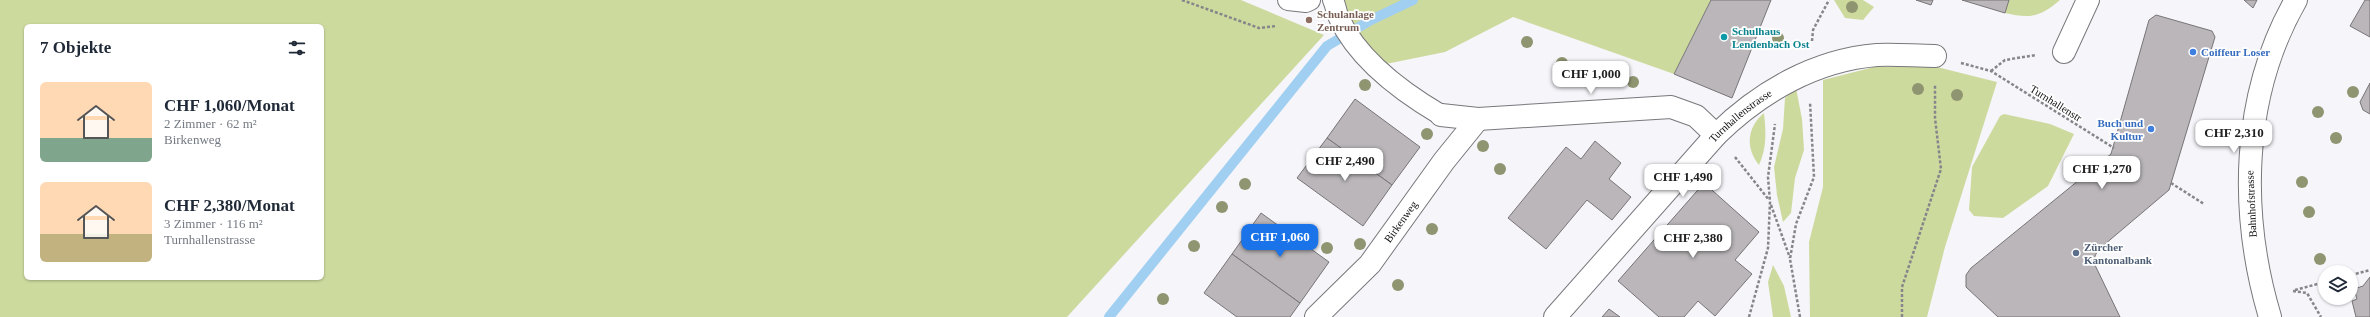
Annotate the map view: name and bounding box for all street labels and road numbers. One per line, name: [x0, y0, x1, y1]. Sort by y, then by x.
street label: Turnhallenstr: [2028, 82, 2084, 124]
street label: Turnhallenstrasse: [1706, 87, 1774, 145]
street label: Bahnhofstrasse: [2243, 170, 2259, 238]
street label: Birkenweg: [1382, 198, 1420, 245]

